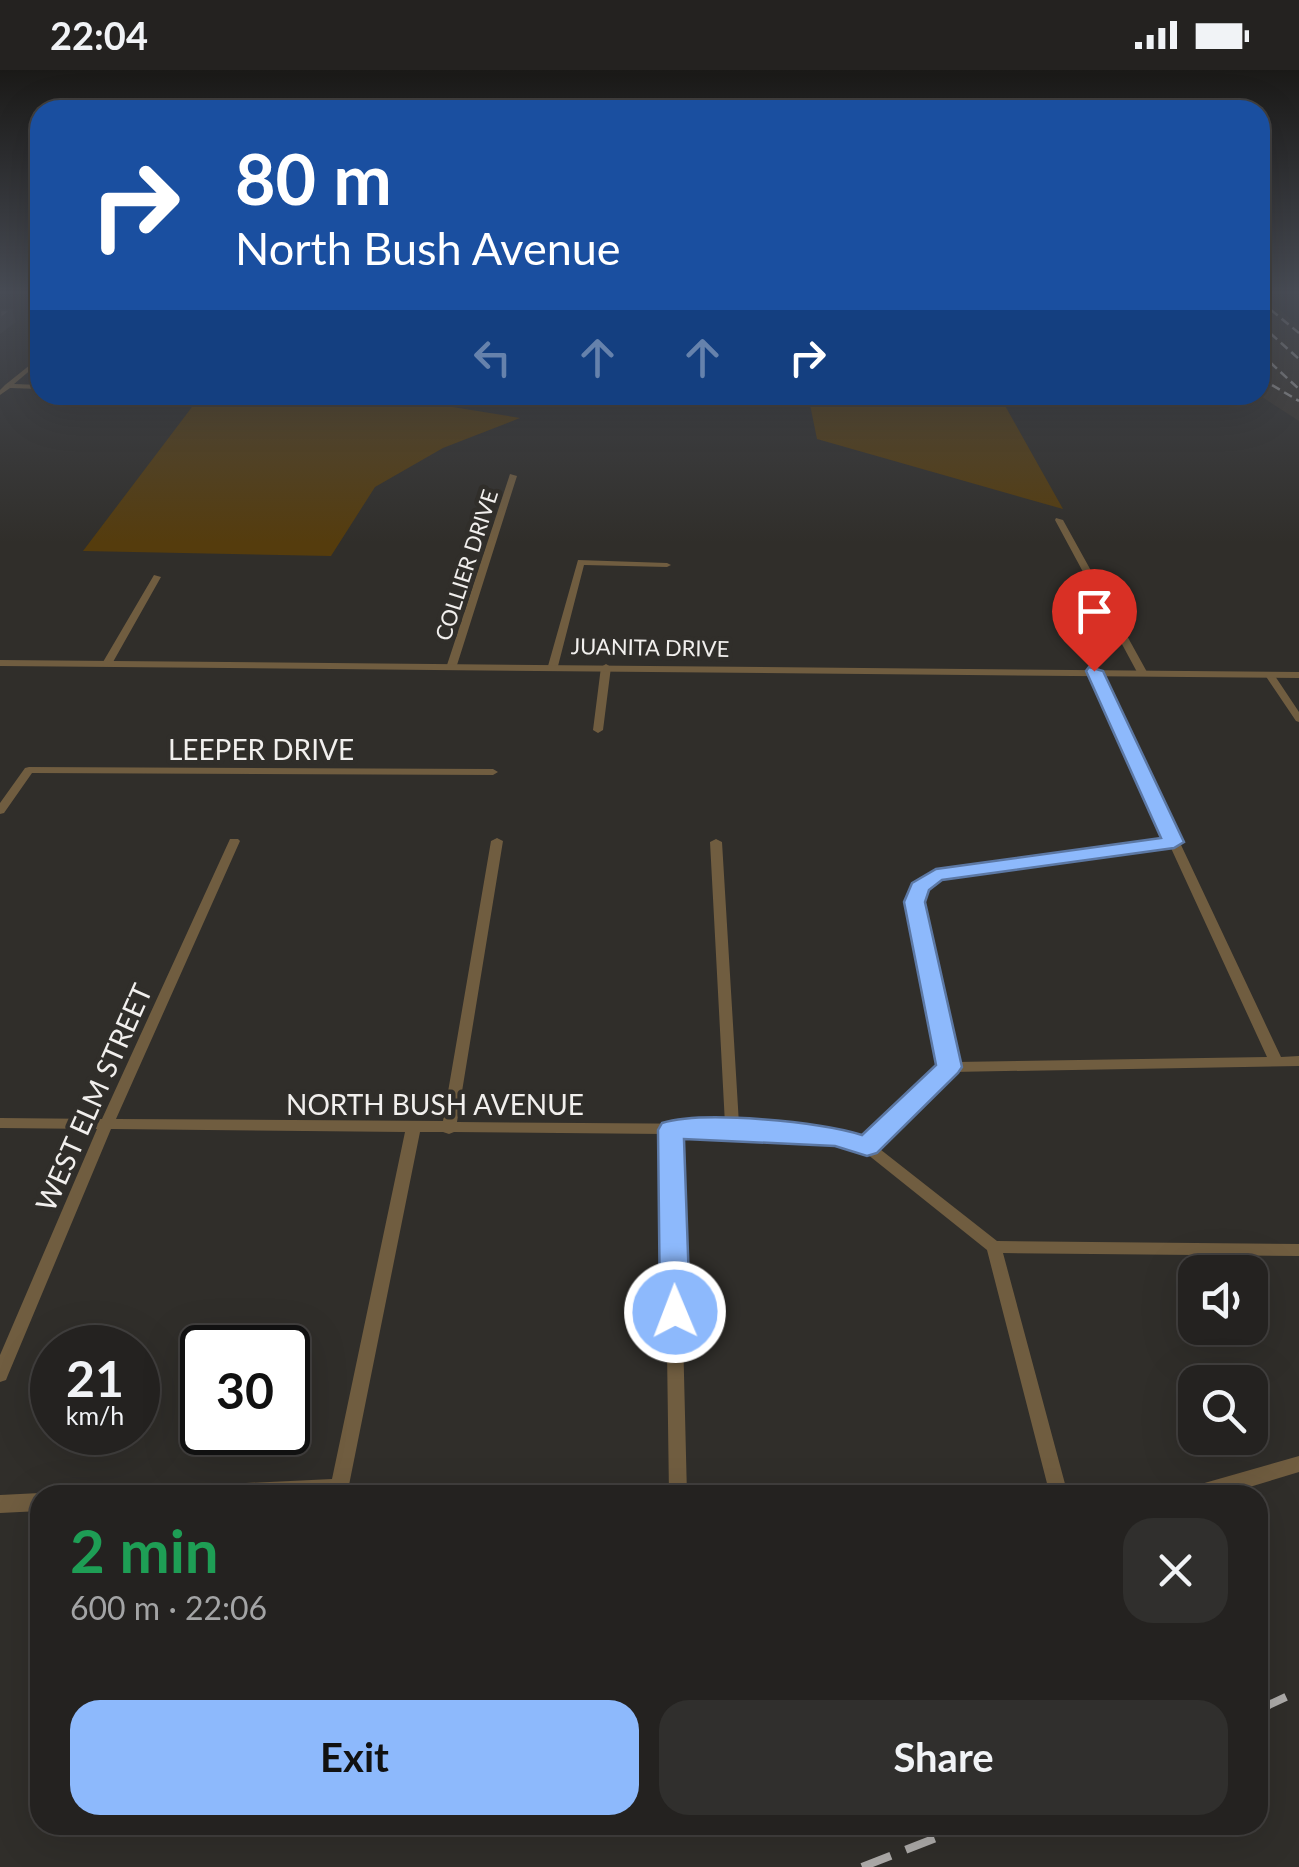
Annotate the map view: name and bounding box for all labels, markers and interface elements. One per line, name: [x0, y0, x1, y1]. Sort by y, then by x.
text: 22:04: [50, 12, 148, 58]
text: 80 m: [235, 136, 392, 220]
icon: right: [70, 140, 200, 270]
text: North Bush Avenue: [235, 221, 621, 275]
icon: left: [465, 330, 520, 385]
icon: ahead: [570, 330, 625, 385]
icon: ahead: [675, 330, 730, 385]
icon: right: [780, 330, 835, 385]
street label: COLLIER DRIVE: [429, 486, 503, 644]
pin: [1052, 569, 1137, 672]
icon: arrive: [1067, 584, 1122, 639]
street label: JUANITA DRIVE: [571, 632, 729, 662]
street label: LEEPER DRIVE: [168, 732, 354, 766]
street label: WEST ELM STREET: [28, 978, 159, 1216]
street label: NORTH BUSH AVENUE: [286, 1087, 584, 1121]
map controls: [1178, 1255, 1268, 1455]
button: sound: [1178, 1255, 1268, 1345]
position arrow: [623, 1260, 727, 1364]
speed limit sign: 30: [180, 1325, 310, 1455]
text: 21: [66, 1348, 124, 1408]
button: search: [1178, 1365, 1268, 1455]
text: km/h: [66, 1400, 124, 1430]
text: 2 min: [70, 1514, 219, 1586]
button: close: [1123, 1518, 1228, 1623]
text: 600 m · 22:06: [70, 1588, 267, 1627]
button: Exit: [70, 1700, 639, 1815]
button: Share: [659, 1700, 1228, 1815]

